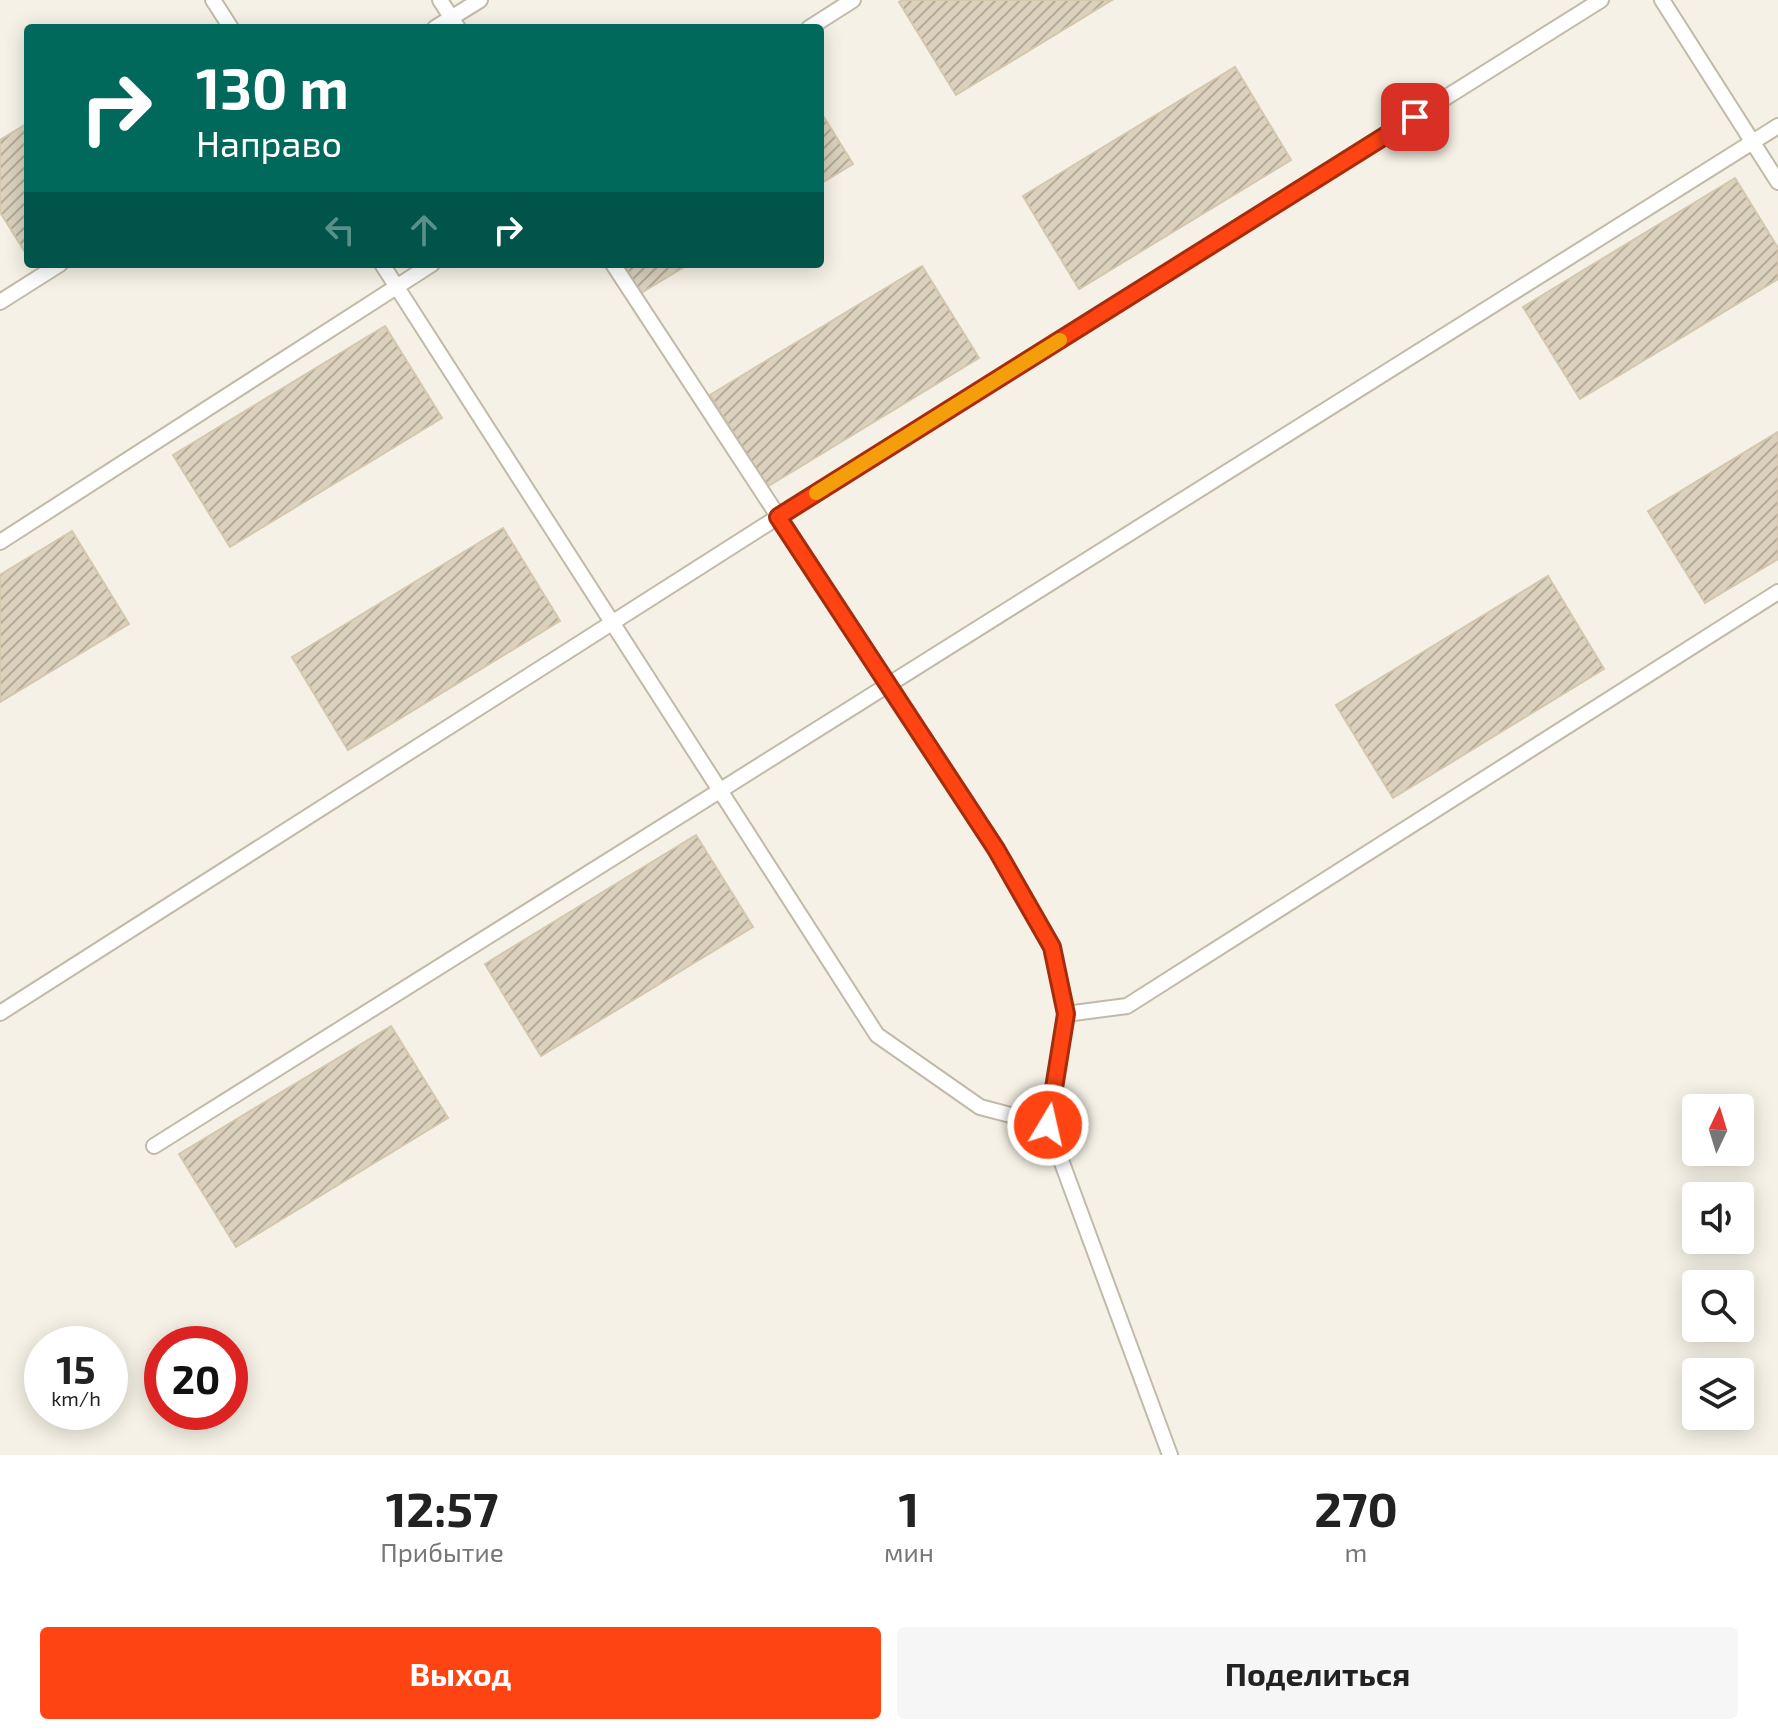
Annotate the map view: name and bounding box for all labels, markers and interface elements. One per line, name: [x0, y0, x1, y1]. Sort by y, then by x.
text: 130 m: [196, 53, 349, 120]
icon: right: [64, 56, 168, 160]
pin: [1381, 83, 1449, 151]
icon: arrive: [1393, 95, 1437, 139]
text: Направо: [196, 121, 342, 164]
icon: left: [318, 208, 362, 252]
icon: ahead: [402, 208, 446, 252]
icon: right: [486, 208, 530, 252]
position arrow: [1006, 1083, 1090, 1167]
north arrow: [1682, 1094, 1754, 1166]
map controls: [1682, 1094, 1754, 1430]
button: sound: [1682, 1182, 1754, 1254]
button: search: [1682, 1270, 1754, 1342]
speed limit sign: 20: [144, 1326, 248, 1430]
text: 15: [56, 1344, 96, 1392]
button: layers: [1682, 1358, 1754, 1430]
text: km/h: [51, 1386, 101, 1410]
text: 12:57: [386, 1479, 498, 1537]
text: 1: [899, 1479, 919, 1537]
text: 270: [1314, 1479, 1398, 1537]
text: Прибытие: [380, 1536, 504, 1567]
text: мин: [884, 1536, 934, 1567]
text: m: [1345, 1536, 1367, 1567]
button: Выход: [40, 1627, 881, 1719]
button: Поделиться: [897, 1627, 1738, 1719]

